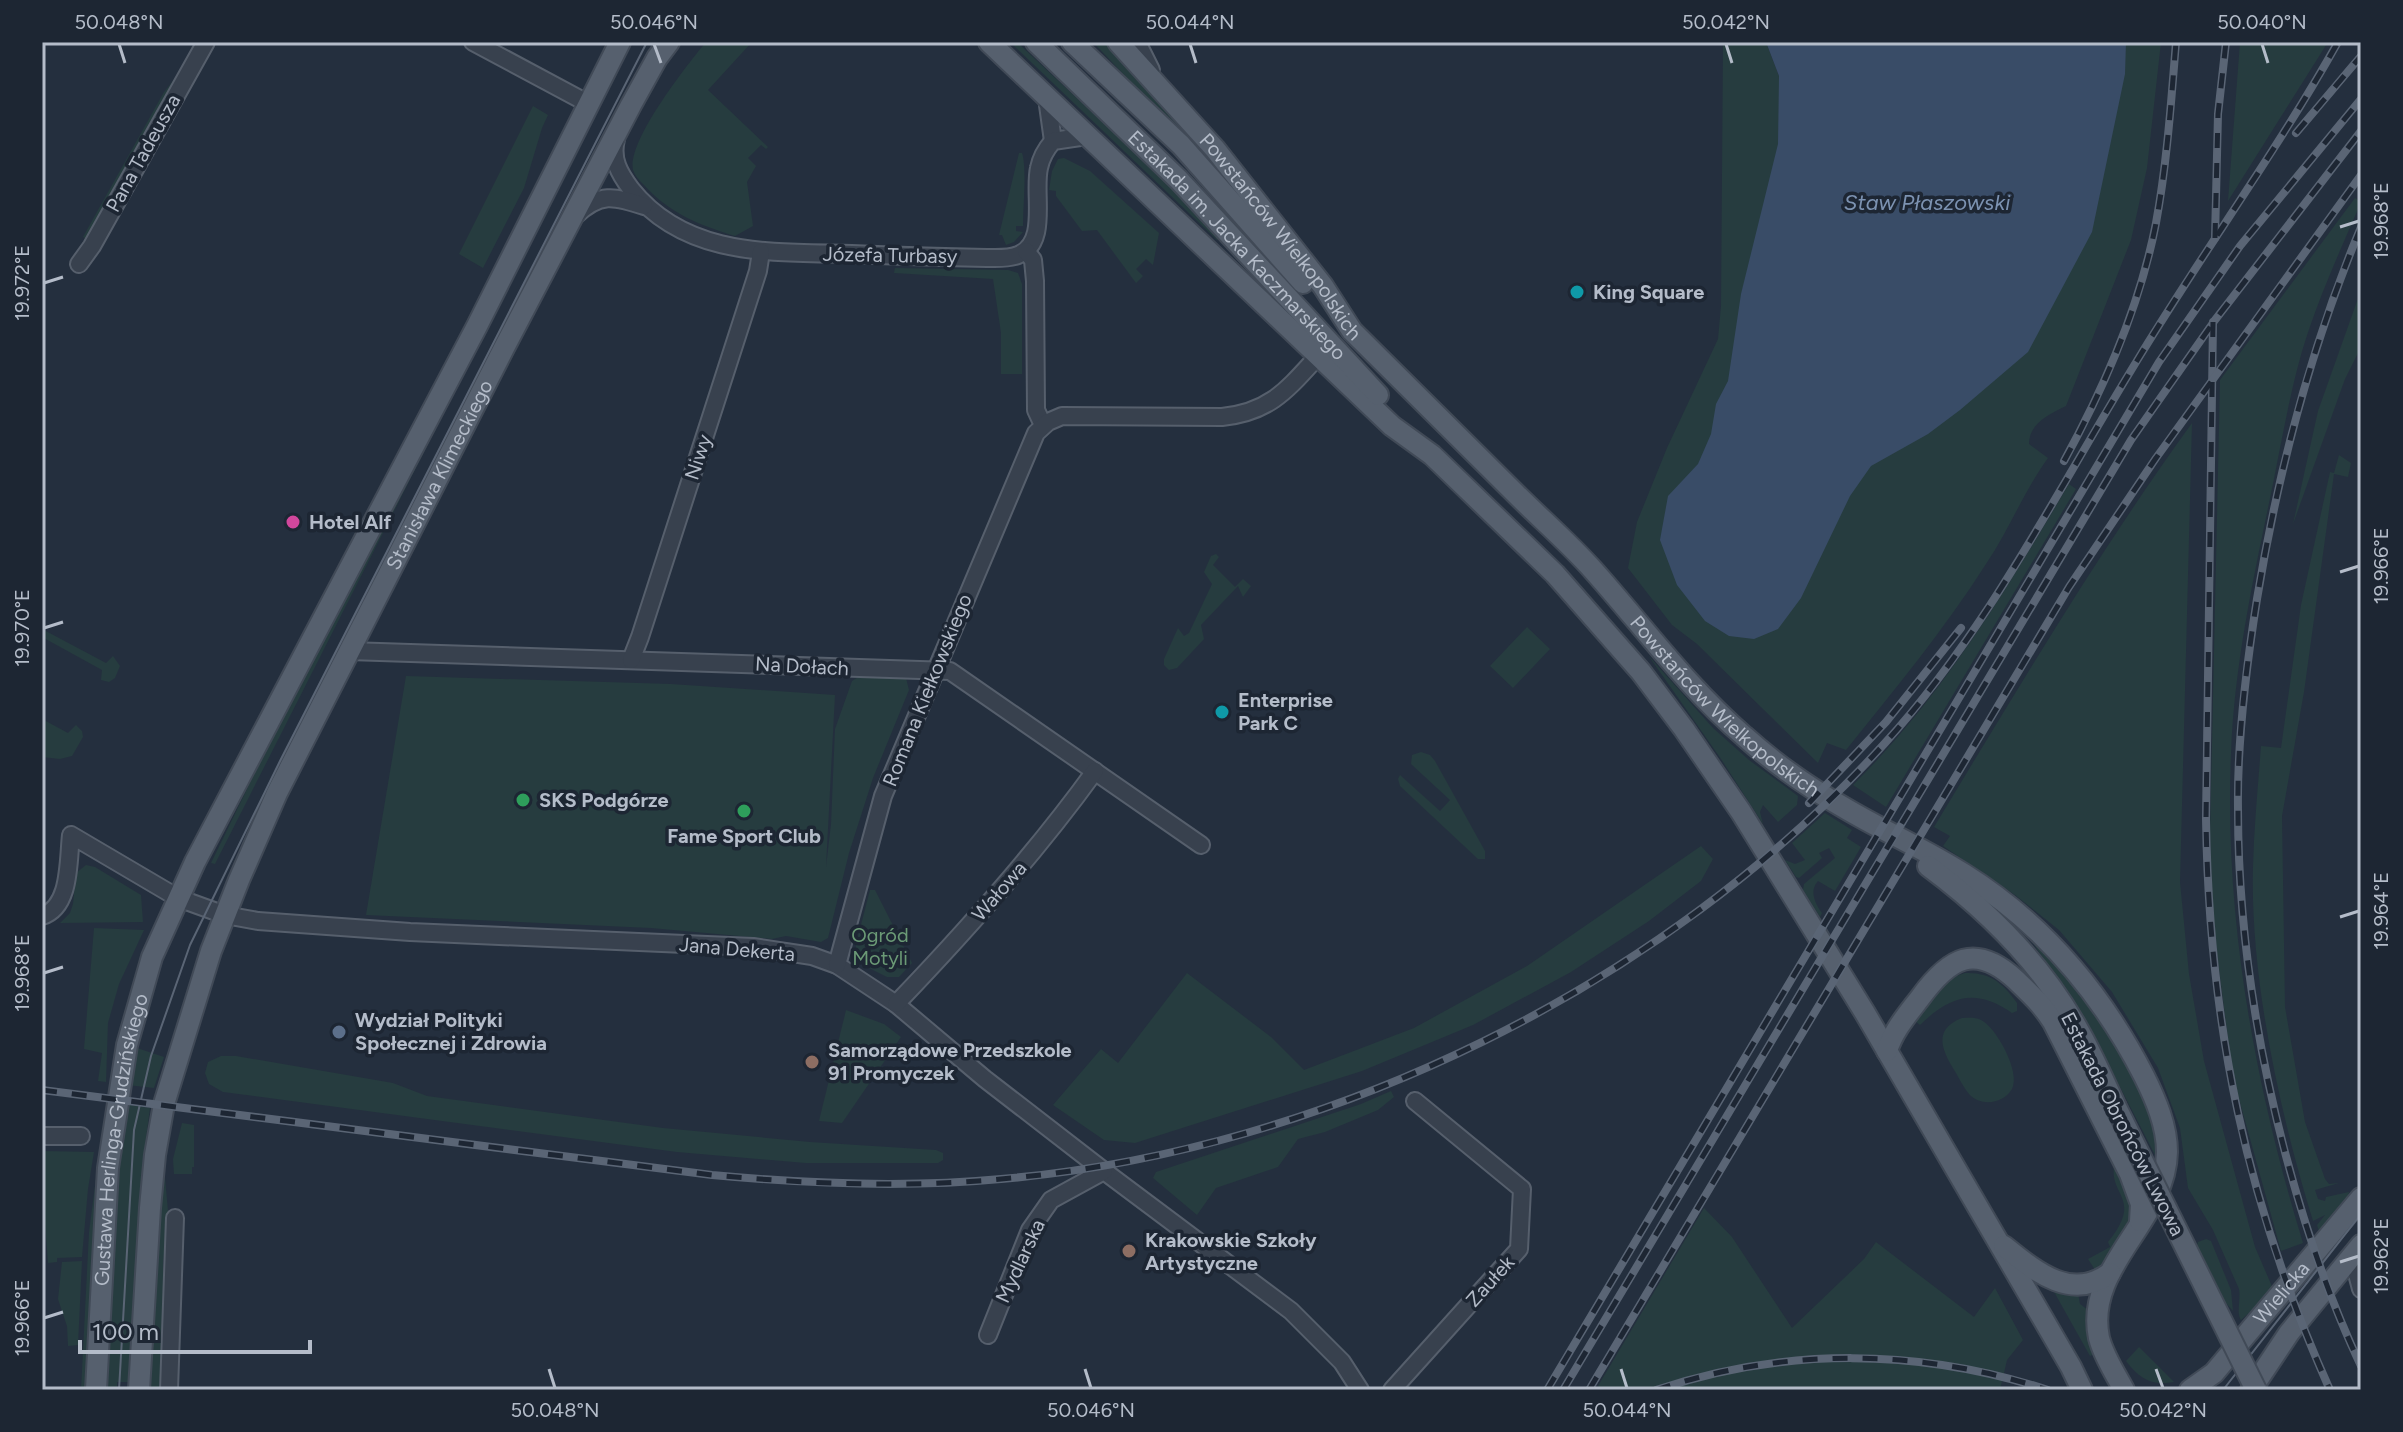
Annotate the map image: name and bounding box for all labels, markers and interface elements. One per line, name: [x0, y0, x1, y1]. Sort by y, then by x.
text: 50.048°N: [75, 10, 163, 34]
text: 50.046°N: [610, 10, 698, 34]
text: 50.044°N: [1146, 10, 1235, 34]
text: 50.042°N: [1682, 10, 1770, 34]
text: 50.040°N: [2217, 10, 2307, 34]
street label: Pana Tadeusza: [101, 90, 185, 216]
street label: Estakada im. Jacka Kaczmarskiego: [1123, 125, 1351, 365]
street label: Powstańców Wielkopolskich: [1195, 128, 1366, 345]
text: 19.968°E: [2369, 182, 2393, 260]
water label: Staw Płaszowski: [1844, 189, 2011, 216]
street label: Józefa Turbasy: [822, 242, 958, 268]
text: 19.972°E: [10, 245, 34, 321]
place label: King Square: [1593, 280, 1704, 304]
marker: King Square: [1568, 283, 1586, 301]
street label: Stanisława Klimeckiego: [381, 376, 498, 574]
street label: Niwy: [679, 431, 717, 483]
place label: Hotel Alf: [309, 510, 391, 534]
marker: Hotel Alf: [284, 513, 302, 531]
text: 19.966°E: [2369, 528, 2393, 604]
text: 19.970°E: [10, 589, 34, 667]
street label: Romana Kiełkowskiego: [877, 590, 977, 790]
street label: Powstańców Wielkopolskich: [1625, 611, 1824, 802]
street label: Na Dołach: [755, 652, 849, 680]
place label: Enterprise Park C: [1238, 688, 1333, 735]
marker: Enterprise Park C: [1213, 703, 1231, 721]
place label: SKS Podgórze: [539, 788, 669, 812]
marker: SKS Podgórze: [514, 791, 532, 809]
marker: Fame Sport Club: [735, 802, 753, 820]
place label: Fame Sport Club: [667, 824, 821, 848]
street label: Wałowa: [967, 856, 1031, 926]
text: 19.964°E: [2369, 872, 2393, 950]
park label: Ogród Motyli: [851, 923, 909, 970]
street label: Jana Dekerta: [678, 932, 796, 966]
text: 19.968°E: [10, 934, 34, 1012]
street label: Gustawa Herlinga-Grudzińskiego: [90, 991, 153, 1287]
place label: Wydział Polityki Społecznej i Zdrowia: [355, 1008, 547, 1055]
street label: Estakada Obrońców Lwowa: [2056, 1008, 2190, 1240]
marker: Wydział Polityki Społecznej i Zdrowia: [330, 1023, 348, 1041]
place label: Samorządowe Przedszkole 91 Promyczek: [828, 1038, 1072, 1085]
marker: Samorządowe Przedszkole 91 Promyczek: [803, 1053, 821, 1071]
street label: Mydlarska: [990, 1215, 1050, 1307]
text: 19.962°E: [2369, 1218, 2393, 1294]
place label: Krakowskie Szkoły Artystyczne: [1145, 1228, 1317, 1275]
marker: Krakowskie Szkoły Artystyczne: [1120, 1242, 1138, 1260]
street label: Zaułek: [1461, 1250, 1519, 1311]
street label: Wielicka: [2248, 1257, 2314, 1329]
text: 19.966°E: [10, 1280, 34, 1356]
scale bar: [80, 1304, 310, 1354]
text: 100 m: [92, 1317, 159, 1346]
text: 50.048°N: [511, 1398, 599, 1422]
text: 50.046°N: [1047, 1398, 1135, 1422]
text: 50.044°N: [1583, 1398, 1672, 1422]
text: 50.042°N: [2119, 1398, 2207, 1422]

